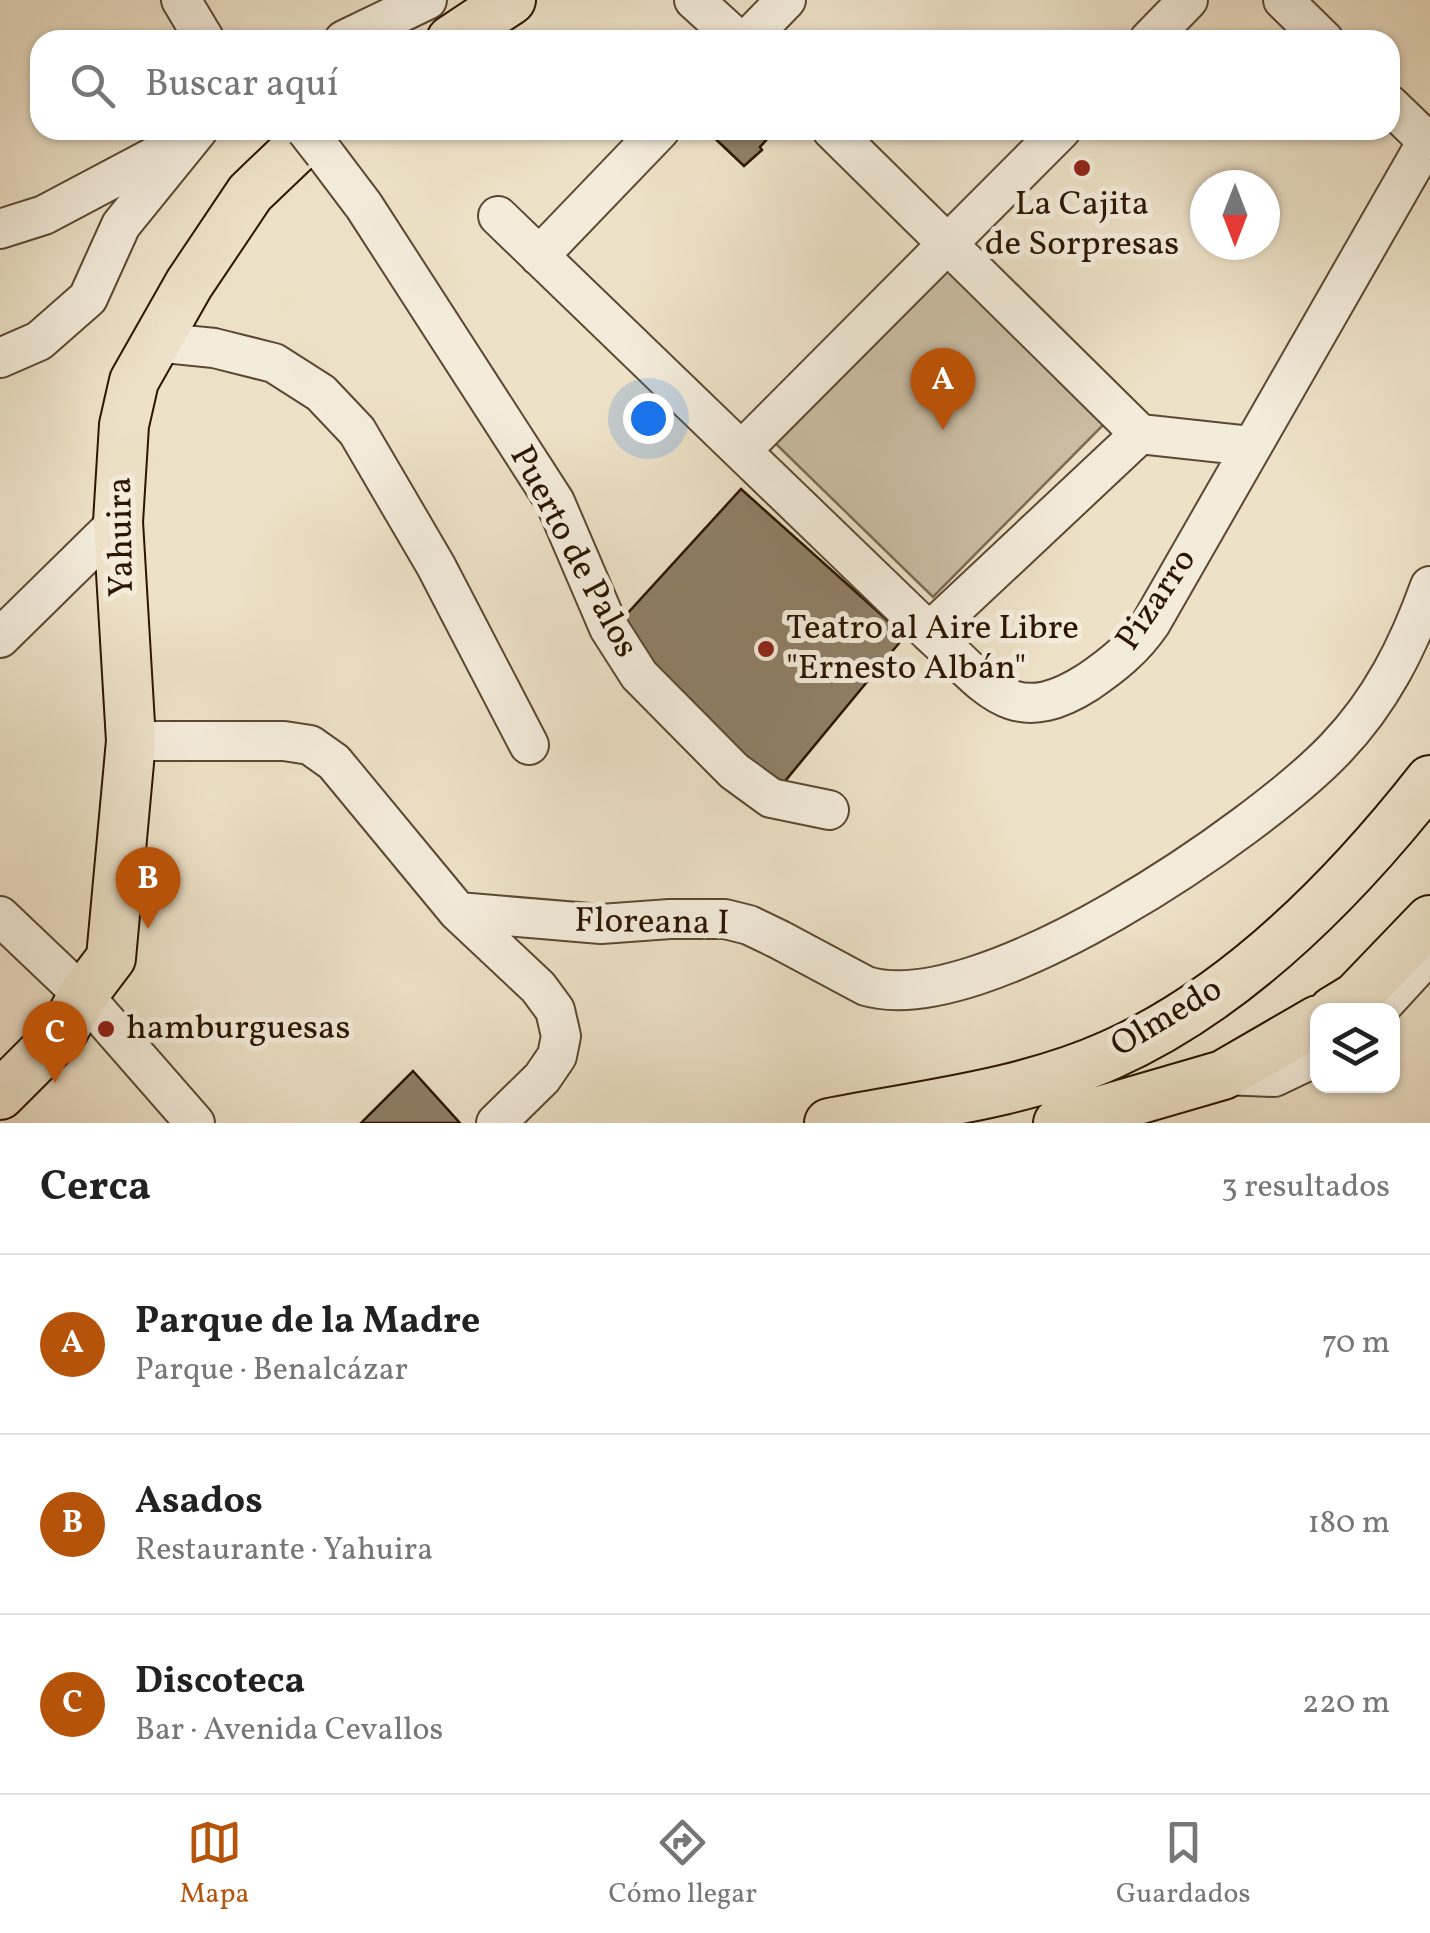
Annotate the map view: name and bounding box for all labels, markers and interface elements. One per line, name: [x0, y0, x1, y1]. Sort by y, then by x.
search box: [30, 30, 1400, 140]
icon: search: [65, 58, 120, 113]
text: Buscar aquí: [145, 59, 338, 112]
marker: La Cajita de Sorpresas: [1071, 157, 1093, 179]
north arrow: [1190, 170, 1280, 260]
place label: La Cajita de Sorpresas: [985, 181, 1179, 269]
pin: A: [910, 348, 976, 430]
your location: [623, 393, 674, 444]
street label: Puerto de Palos: [497, 437, 649, 667]
street label: Yahuira: [97, 476, 147, 598]
street label: Pizarro: [1105, 539, 1209, 661]
place label: Teatro al Aire Libre "Ernesto Albán": [786, 605, 1079, 693]
marker: Teatro al Aire Libre "Ernesto Albán": [755, 638, 777, 660]
pin: B: [116, 846, 180, 929]
street label: Floreana I: [574, 898, 730, 948]
street label: Olmedo: [1102, 966, 1232, 1070]
pin: C: [22, 1000, 88, 1083]
map controls: [1310, 1003, 1400, 1093]
button: layers: [1310, 1003, 1400, 1093]
place label: hamburguesas: [126, 1005, 350, 1053]
marker: hamburguesas: [95, 1018, 117, 1040]
text: Cerca: [40, 1159, 151, 1218]
text: 3 resultados: [1221, 1166, 1390, 1210]
text: Parque de la Madre: [135, 1296, 481, 1349]
text: A: [61, 1322, 84, 1366]
text: 70 m: [1322, 1322, 1390, 1366]
text: Parque · Benalcázar: [135, 1349, 408, 1393]
text: Asados: [135, 1476, 263, 1529]
text: B: [62, 1502, 83, 1546]
text: 180 m: [1307, 1502, 1390, 1546]
text: Restaurante · Yahuira: [135, 1529, 433, 1573]
text: Discoteca: [135, 1656, 305, 1709]
text: C: [62, 1682, 83, 1726]
text: 220 m: [1302, 1682, 1390, 1726]
text: Bar · Avenida Cevallos: [135, 1709, 443, 1753]
tab: Mapa: [180, 1815, 250, 1914]
tab: Cómo llegar: [609, 1815, 757, 1914]
tab: Guardados: [1116, 1815, 1250, 1914]

